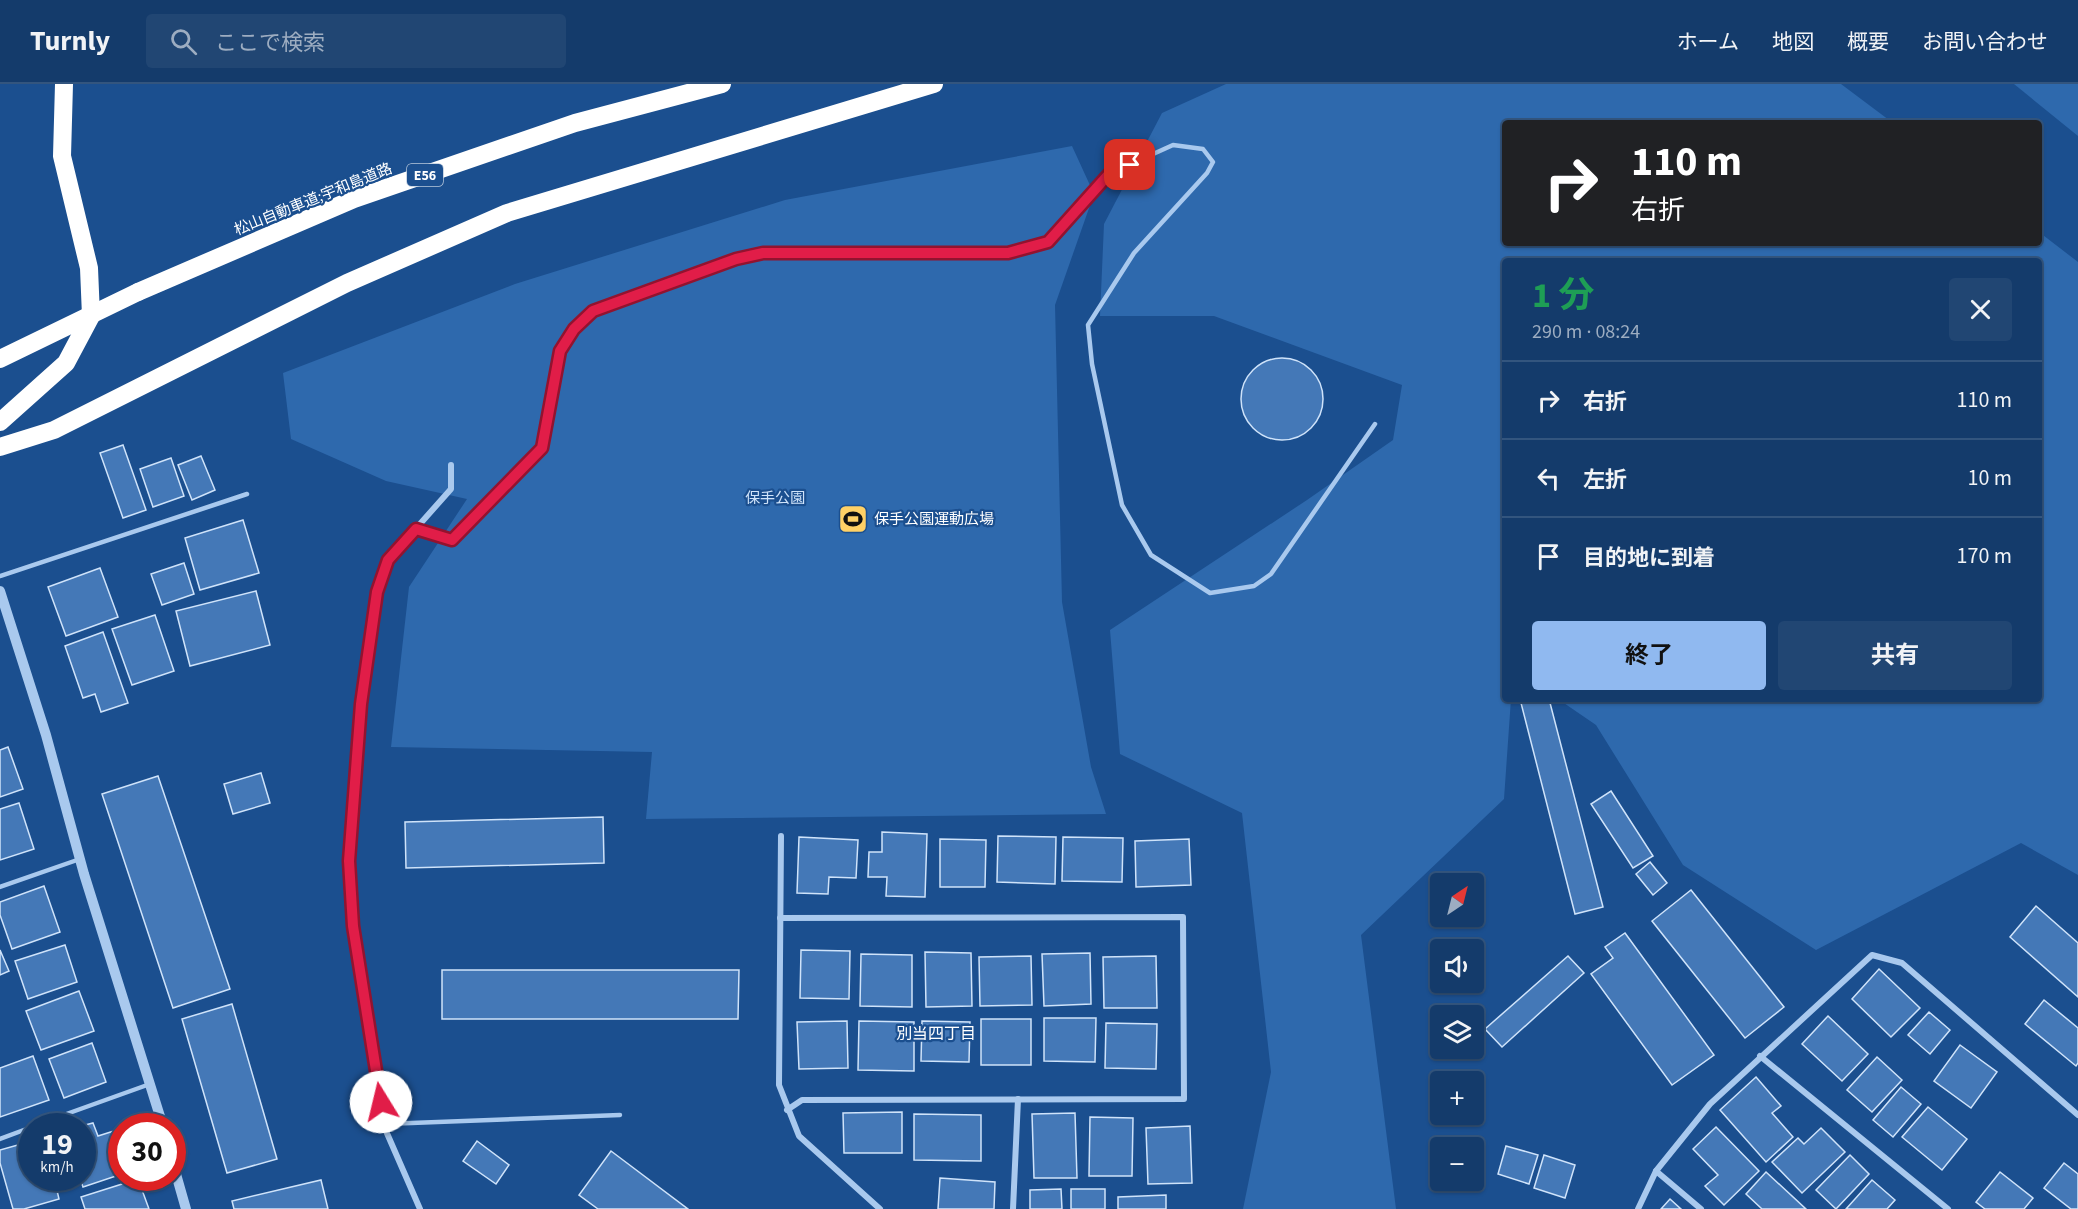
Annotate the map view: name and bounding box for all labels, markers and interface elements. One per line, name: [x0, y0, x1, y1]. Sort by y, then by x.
search box: [146, 14, 566, 68]
text: Turnly: [30, 21, 110, 61]
icon: search: [167, 25, 200, 58]
text: ここで検索: [215, 27, 325, 59]
text: ホーム: [1677, 27, 1739, 57]
text: 地図: [1772, 27, 1814, 57]
text: 概要: [1847, 27, 1889, 57]
text: お問い合わせ: [1922, 27, 2048, 57]
text: 110 m: [1631, 132, 1742, 192]
pin: [1104, 139, 1155, 190]
icon: right: [1532, 144, 1610, 222]
icon: arrive: [1113, 148, 1146, 181]
street label: 松山自動車道;宇和島道路: [231, 158, 395, 241]
road number: E56: [407, 164, 443, 186]
text: 右折: [1631, 191, 1685, 230]
text: 1 分: [1532, 270, 1594, 321]
button: close: [1949, 278, 2012, 341]
text: 290 m · 08:24: [1532, 318, 1640, 346]
icon: right: [1532, 384, 1565, 417]
text: 110 m: [1957, 384, 2012, 416]
text: 右折: [1583, 386, 1627, 418]
icon: left: [1532, 462, 1565, 495]
text: 10 m: [1967, 462, 2012, 494]
text: 左折: [1583, 464, 1627, 496]
park label: 保手公園: [745, 488, 805, 509]
sports icon: 保手公園運動広場: [837, 503, 869, 535]
place label: 保手公園運動広場: [874, 509, 994, 530]
icon: arrive: [1532, 540, 1565, 573]
text: 170 m: [1957, 540, 2012, 572]
text: 目的地に到着: [1583, 542, 1715, 574]
button: 終了: [1532, 621, 1766, 690]
button: 共有: [1778, 621, 2012, 690]
north arrow: [1430, 873, 1484, 927]
map controls: [1430, 873, 1484, 1191]
button: sound: [1430, 939, 1484, 993]
button: layers: [1430, 1005, 1484, 1059]
district label: 別当四丁目: [896, 1023, 976, 1045]
position arrow: [349, 1070, 413, 1134]
button: +: [1430, 1071, 1484, 1125]
speed limit sign: 30: [108, 1113, 186, 1191]
text: 19: [41, 1123, 73, 1166]
button: −: [1430, 1137, 1484, 1191]
text: km/h: [40, 1157, 74, 1178]

